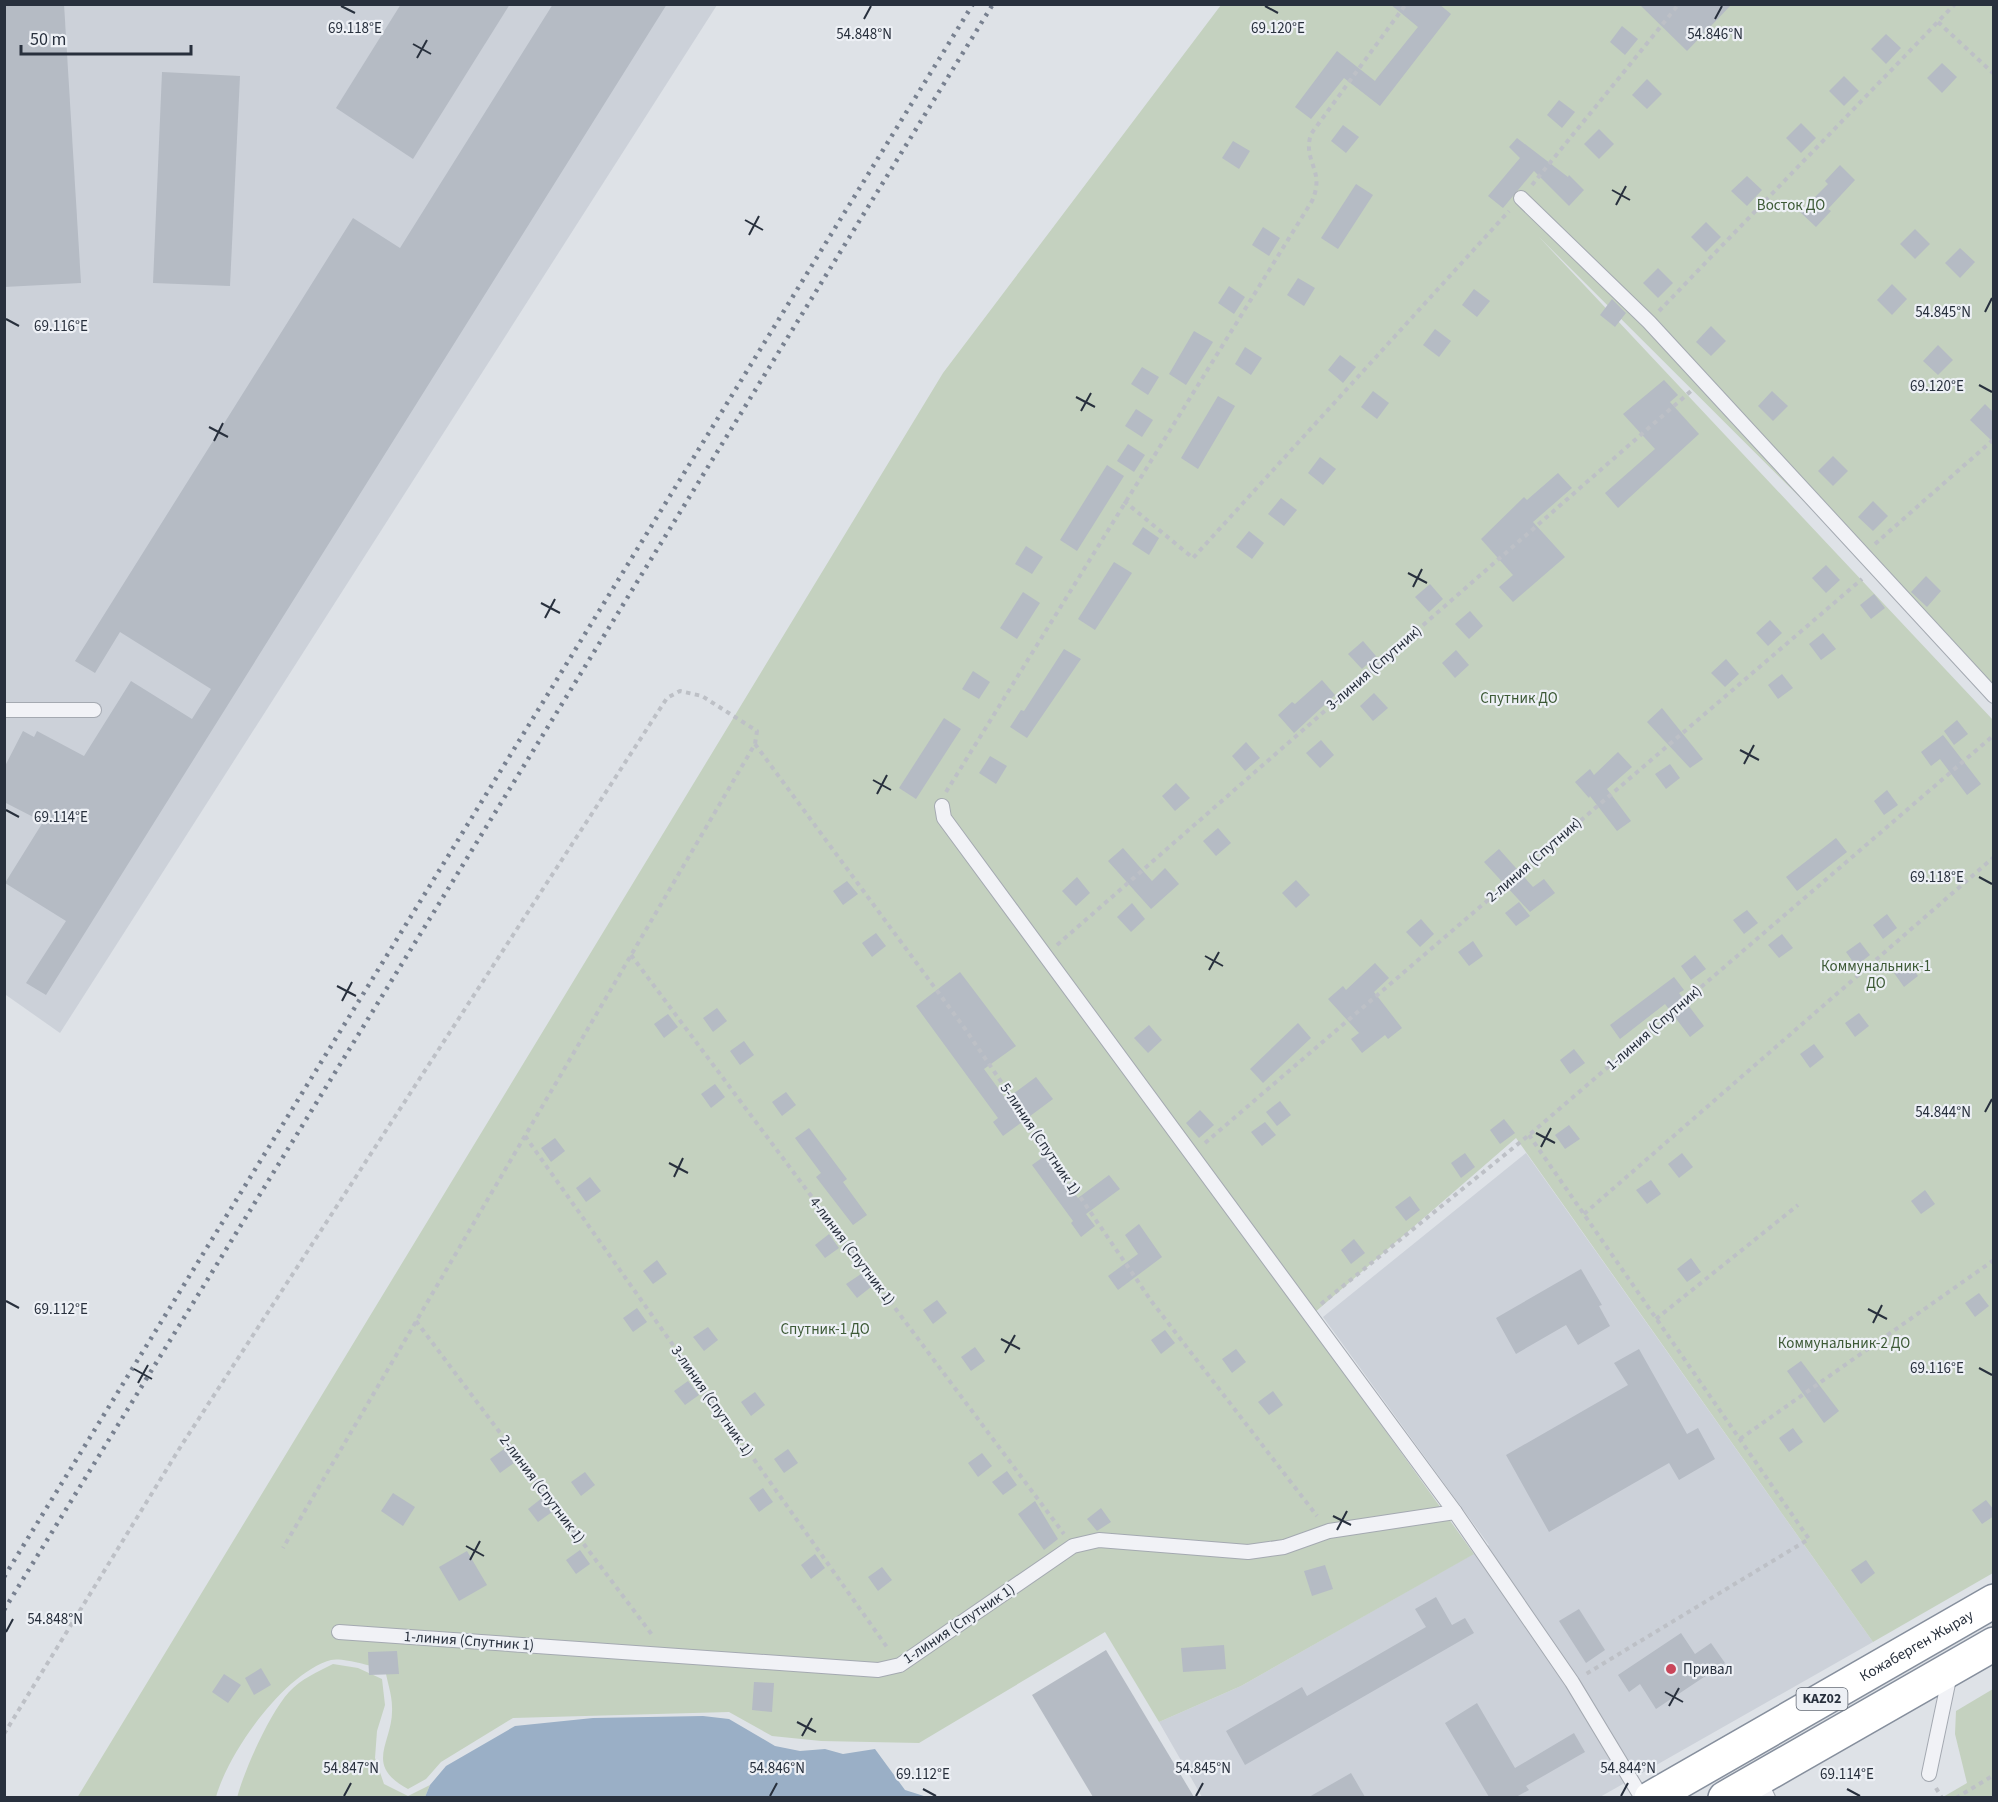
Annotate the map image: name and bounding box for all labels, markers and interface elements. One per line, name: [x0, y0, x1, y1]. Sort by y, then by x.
scale bar: [21, 18, 190, 56]
text: 69.118°E: [328, 18, 382, 39]
text: 69.120°E: [1251, 18, 1305, 39]
text: 54.848°N: [836, 24, 892, 45]
text: 54.846°N: [1687, 24, 1743, 45]
text: 50 m: [30, 27, 66, 52]
park label: Восток ДО: [1757, 195, 1825, 216]
text: 54.845°N: [1915, 302, 1971, 323]
text: 69.116°E: [34, 316, 88, 337]
text: 69.120°E: [1910, 376, 1964, 397]
street label: 3-линия (Спутник): [1322, 621, 1426, 715]
park label: Спутник ДО: [1480, 688, 1558, 709]
text: 69.114°E: [34, 807, 88, 828]
street label: 2-линия (Спутник): [1482, 813, 1586, 907]
text: 69.118°E: [1910, 867, 1964, 888]
park label: Коммунальник-1 ДО: [1821, 956, 1931, 994]
street label: 1-линия (Спутник): [1602, 981, 1706, 1075]
street label: 5-линия (Спутник 1): [995, 1079, 1085, 1199]
text: 54.844°N: [1915, 1102, 1971, 1123]
street label: 4-линия (Спутник 1): [804, 1192, 900, 1310]
text: 69.112°E: [34, 1299, 88, 1320]
park label: Спутник-1 ДО: [780, 1319, 870, 1340]
park label: Коммунальник-2 ДО: [1778, 1333, 1910, 1354]
street label: 3-линия (Спутник 1): [666, 1341, 758, 1461]
text: 69.116°E: [1910, 1358, 1964, 1379]
street label: 2-линия (Спутник 1): [494, 1430, 590, 1548]
street label: 1-линия (Спутник 1): [899, 1579, 1019, 1669]
street label: Кожаберген Жырау: [1856, 1605, 1977, 1687]
text: 54.848°N: [27, 1609, 83, 1630]
street label: 1-линия (Спутник 1): [403, 1626, 535, 1656]
place label: Привал: [1683, 1659, 1733, 1680]
marker: Привал: [1664, 1662, 1678, 1676]
road number: KAZ02: [1796, 1688, 1848, 1710]
text: 54.847°N: [323, 1758, 379, 1779]
text: 54.846°N: [749, 1758, 805, 1779]
text: 54.845°N: [1175, 1758, 1231, 1779]
text: 54.844°N: [1600, 1758, 1656, 1779]
text: 69.112°E: [896, 1764, 950, 1785]
text: 69.114°E: [1820, 1764, 1874, 1785]

